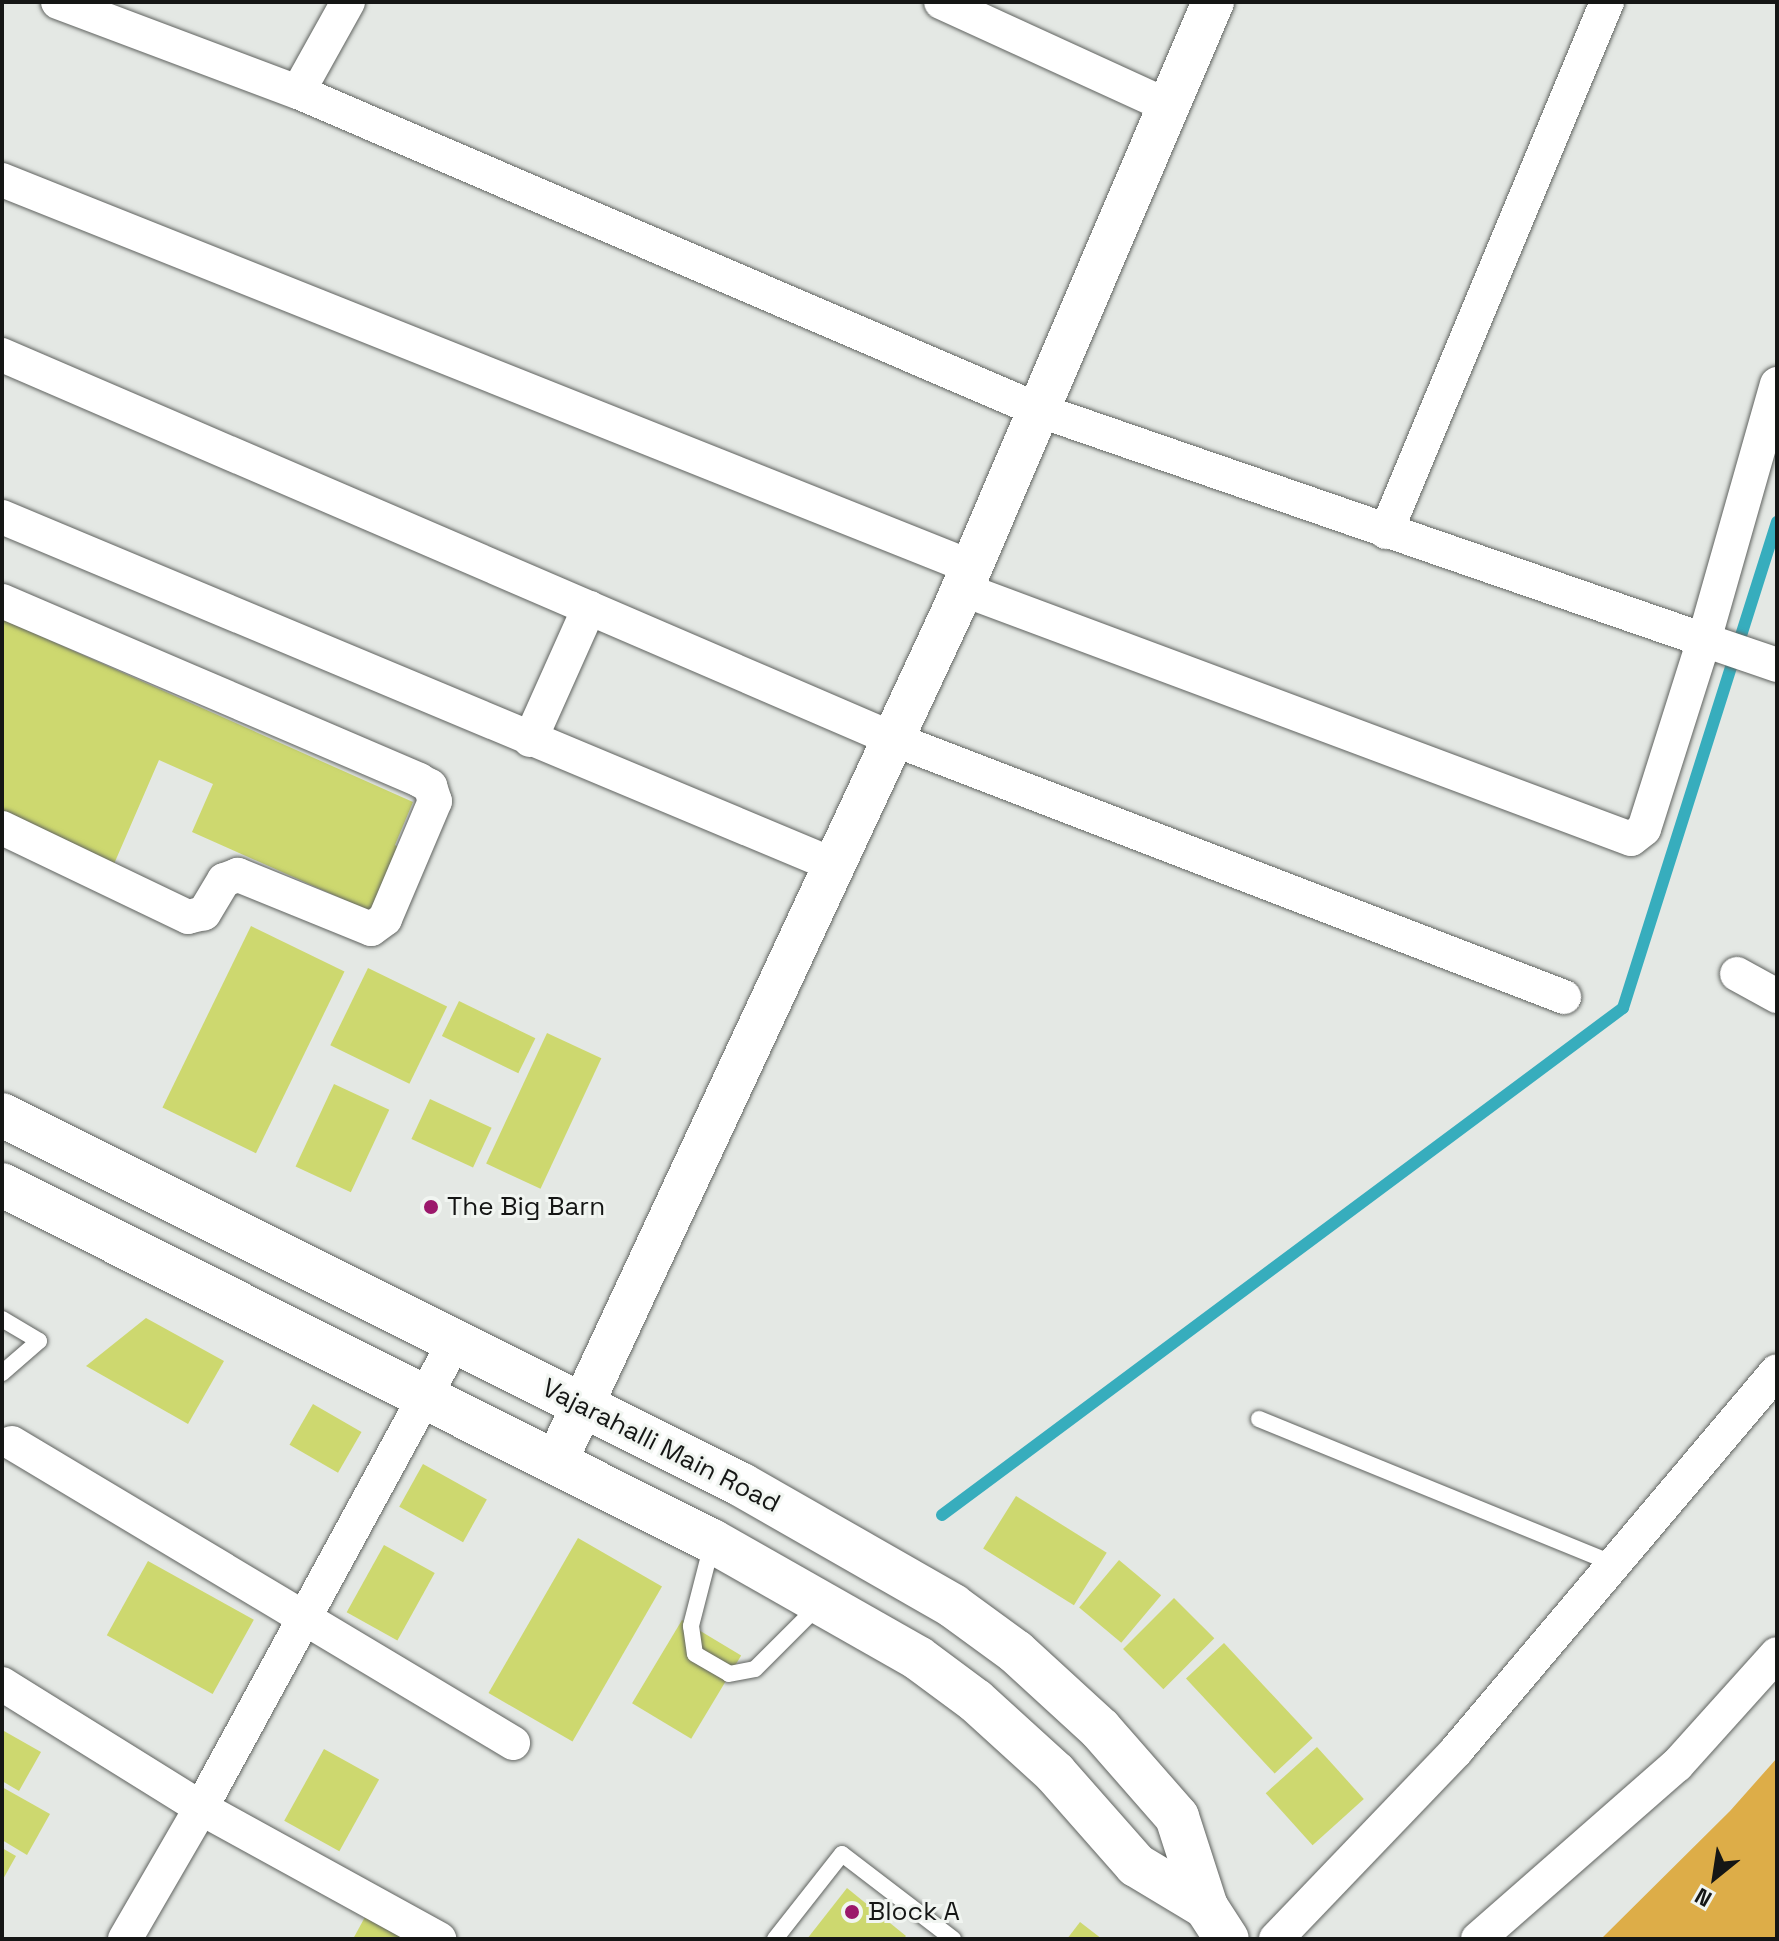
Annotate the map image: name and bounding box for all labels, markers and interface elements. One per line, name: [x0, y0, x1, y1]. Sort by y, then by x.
place label: The Big Barn: [447, 1191, 605, 1223]
marker: The Big Barn: [422, 1198, 440, 1216]
street label: Vajarahalli Main Road: [537, 1372, 785, 1520]
north arrow: [1675, 1837, 1755, 1917]
text: N: [1690, 1882, 1716, 1914]
place label: Block A: [868, 1896, 960, 1928]
marker: Block A: [843, 1903, 861, 1921]

